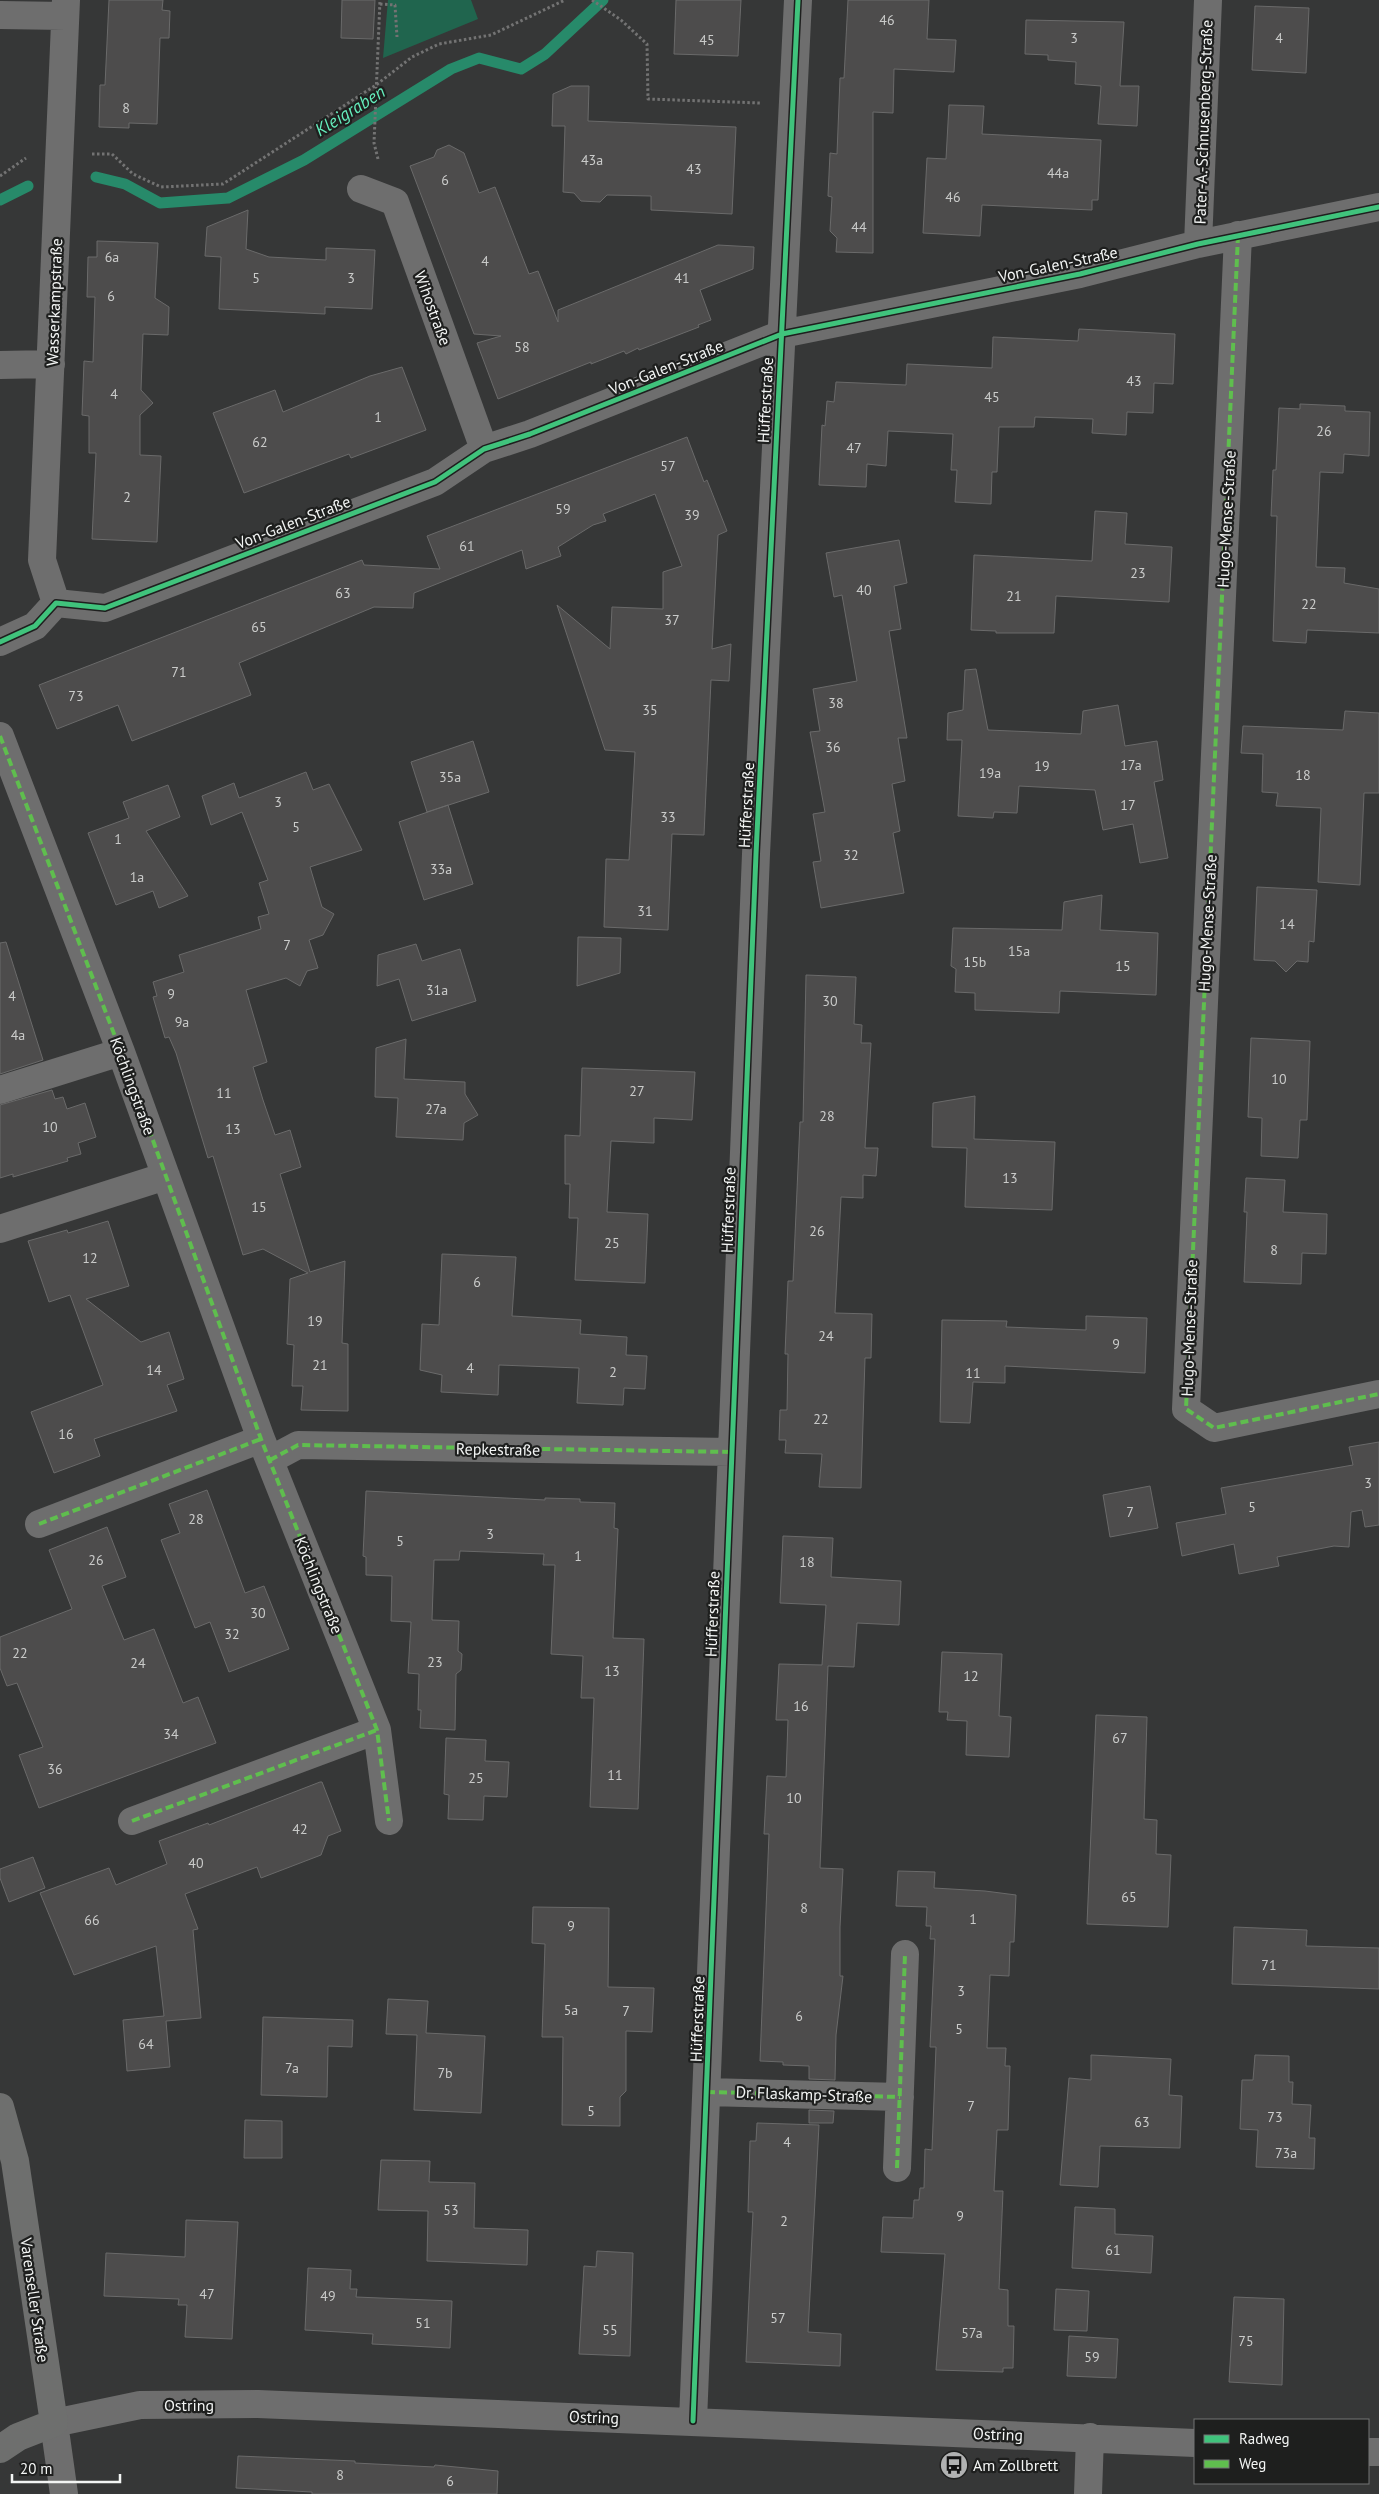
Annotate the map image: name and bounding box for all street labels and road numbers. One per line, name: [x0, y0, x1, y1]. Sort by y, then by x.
street label: Pater-A.-Schnusenberg-Straße: [1189, 19, 1217, 225]
street label: Wasserkampstraße: [42, 238, 66, 366]
street label: Von-Galen-Straße: [996, 242, 1119, 287]
street label: Wihostraße: [410, 268, 456, 348]
street label: Von-Galen-Straße: [605, 335, 726, 399]
street label: Hüfferstraße: [753, 356, 777, 444]
street label: Hugo-Mense-Straße: [1212, 450, 1240, 588]
street label: Von-Galen-Straße: [232, 491, 353, 553]
street label: Hüfferstraße: [734, 761, 758, 849]
street label: Hugo-Mense-Straße: [1193, 854, 1221, 992]
street label: Köchlingstraße: [106, 1034, 160, 1138]
street label: Hüfferstraße: [717, 1167, 739, 1253]
street label: Hugo-Mense-Straße: [1177, 1259, 1201, 1397]
street label: Repkestraße: [456, 1438, 540, 1460]
street label: Köchlingstraße: [290, 1534, 348, 1636]
street label: Hüfferstraße: [701, 1571, 723, 1657]
street label: Hüfferstraße: [686, 1976, 708, 2062]
street label: Dr. Flaskamp-Straße: [735, 2082, 873, 2106]
street label: Varenseller Straße: [16, 2235, 54, 2364]
street label: Ostring: [164, 2395, 214, 2415]
street label: Ostring: [569, 2406, 619, 2428]
street label: Ostring: [973, 2423, 1023, 2445]

